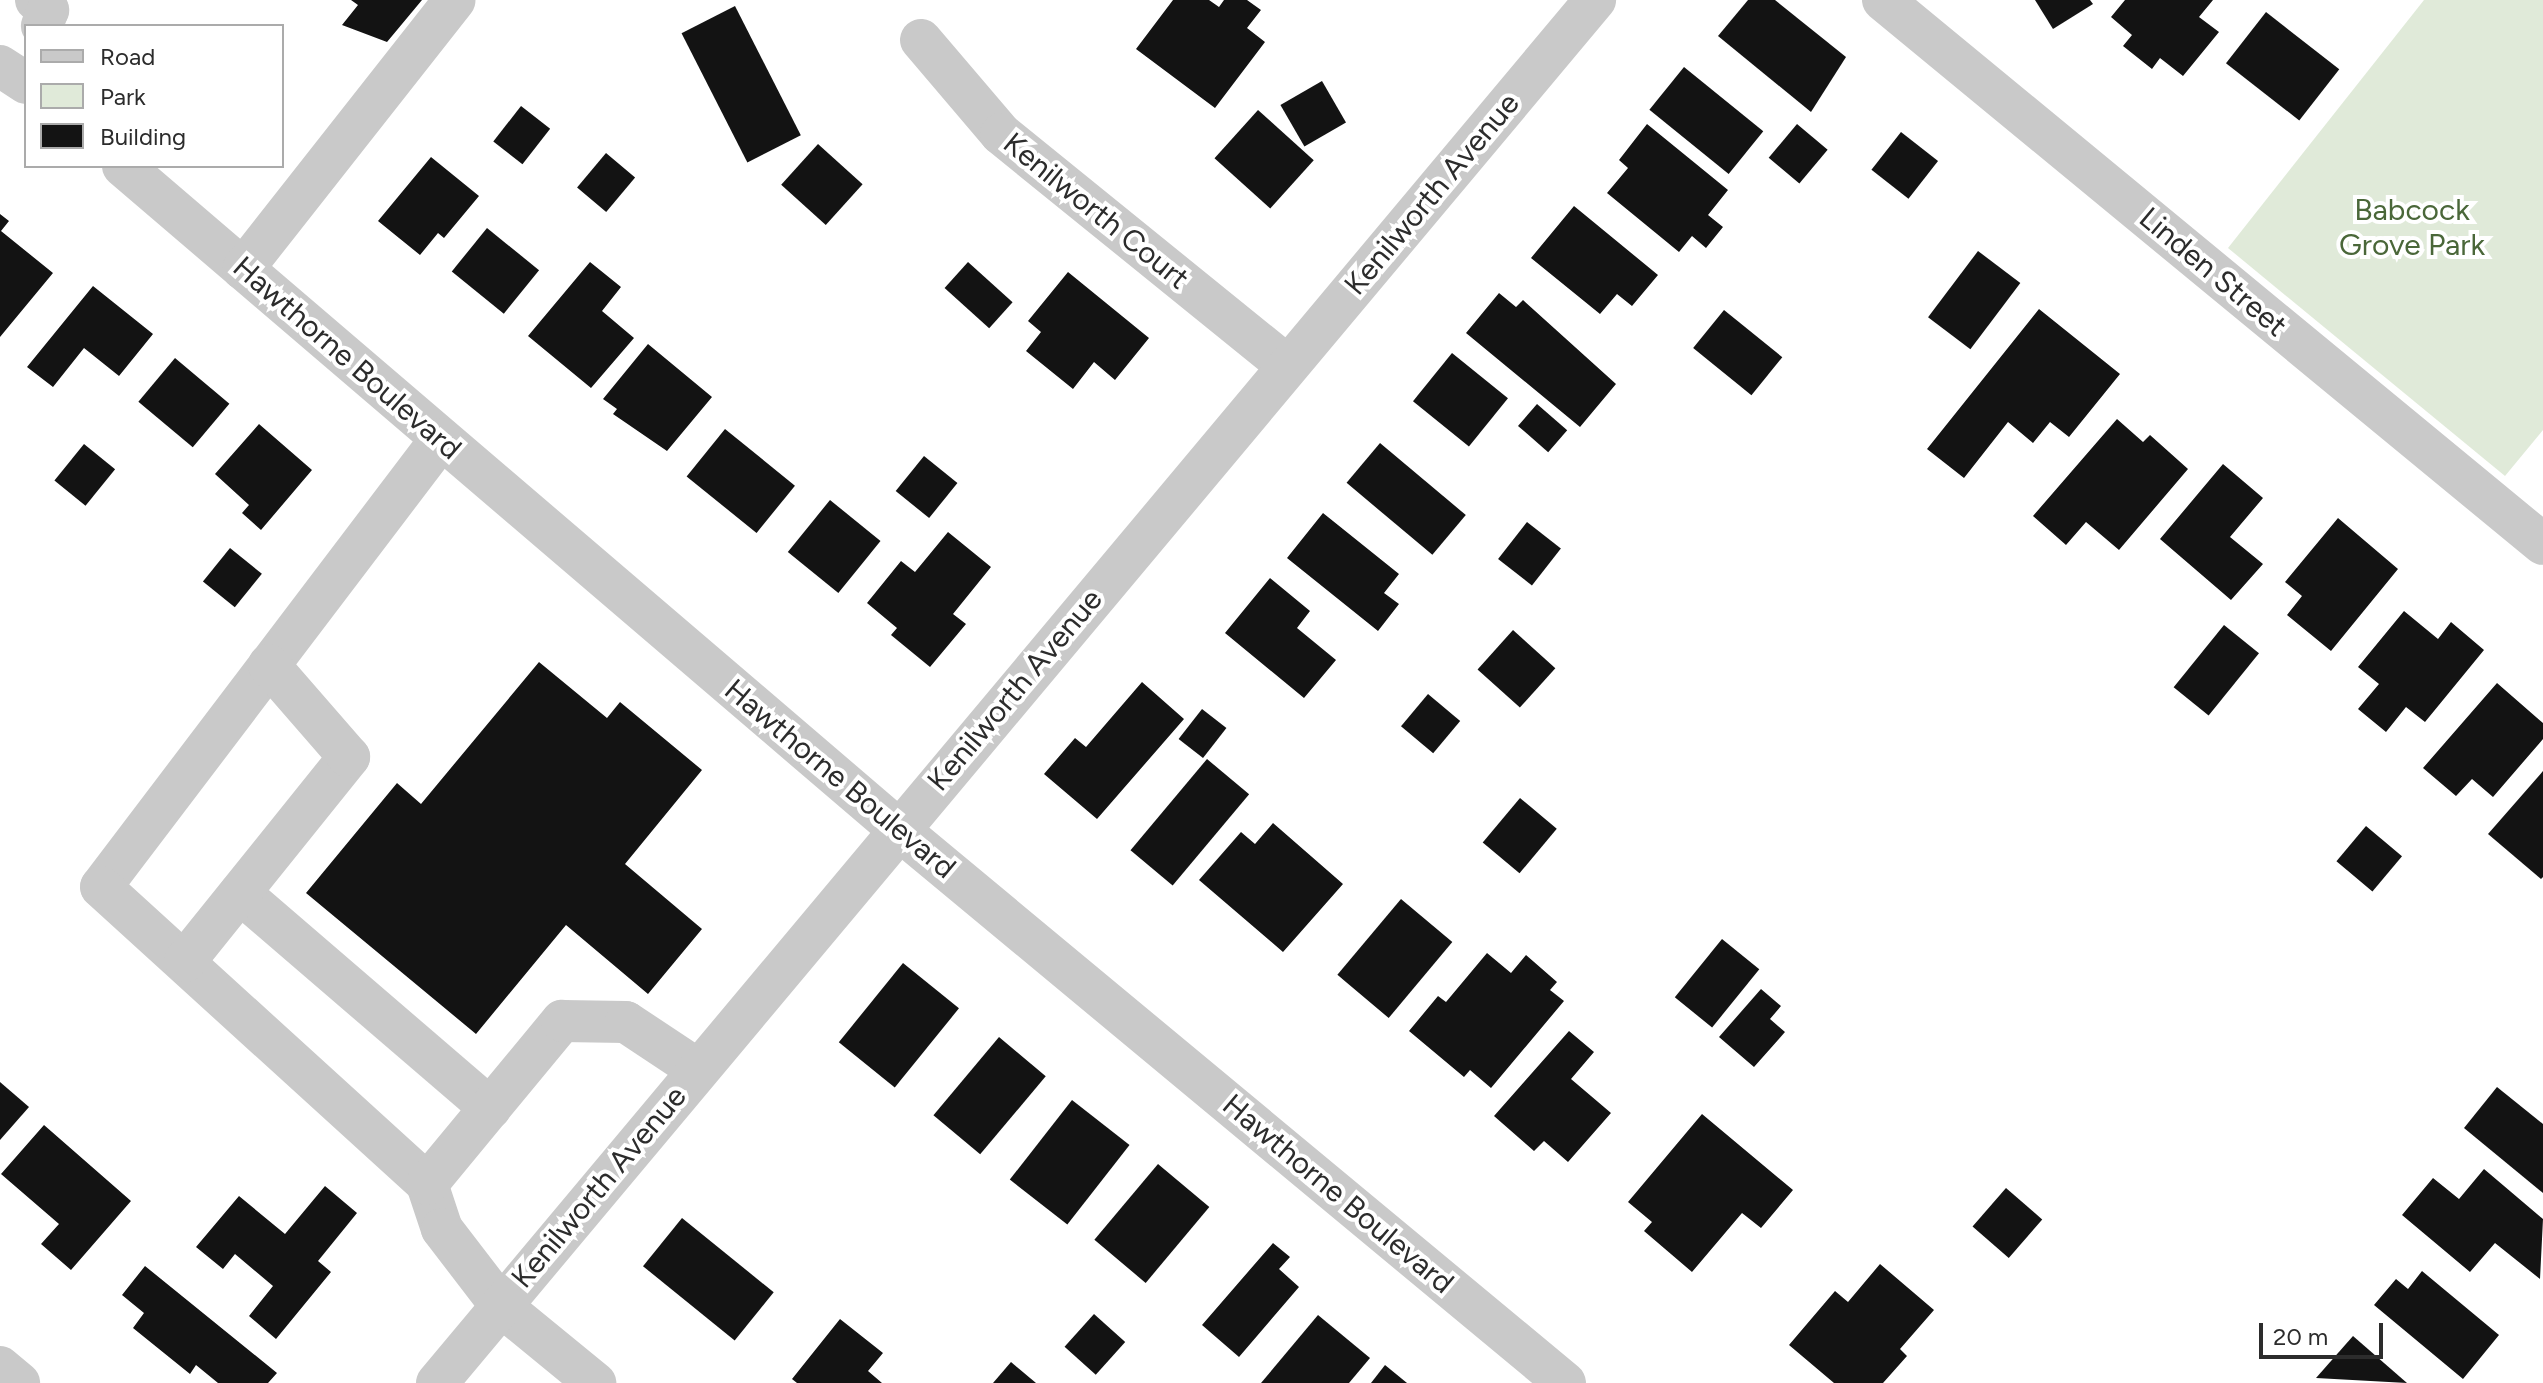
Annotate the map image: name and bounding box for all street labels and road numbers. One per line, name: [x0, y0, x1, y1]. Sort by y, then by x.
street label: Kenilworth Avenue: [1337, 86, 1527, 302]
street label: Kenilworth Court: [996, 125, 1196, 297]
street label: Linden Street: [2132, 200, 2294, 344]
street label: Hawthorne Boulevard: [226, 249, 468, 467]
street label: Kenilworth Avenue: [920, 582, 1110, 798]
street label: Hawthorne Boulevard: [717, 672, 963, 886]
street label: Kenilworth Avenue: [504, 1079, 694, 1295]
street label: Hawthorne Boulevard: [1215, 1087, 1461, 1301]

